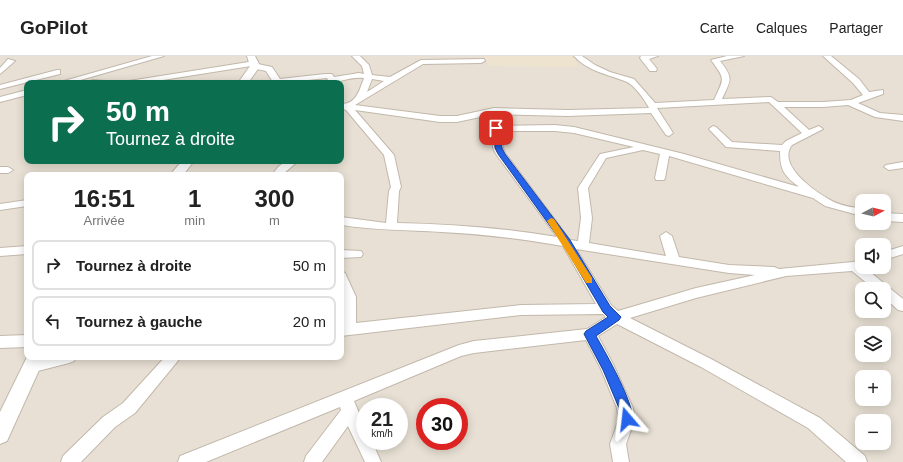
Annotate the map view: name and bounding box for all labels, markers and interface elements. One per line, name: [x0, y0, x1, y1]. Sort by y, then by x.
text: GoPilot: [20, 17, 88, 38]
text: Carte: [700, 20, 734, 36]
text: Calques: [756, 20, 807, 36]
text: Partager: [829, 20, 883, 36]
icon: right: [40, 96, 92, 148]
text: 50 m: [106, 96, 170, 127]
pin: [479, 111, 513, 145]
icon: arrive: [485, 117, 507, 139]
text: Tournez à droite: [106, 129, 235, 149]
text: 16:51: [73, 185, 135, 212]
text: 1: [188, 185, 201, 212]
text: 300: [255, 185, 295, 212]
north arrow: [855, 194, 891, 230]
map controls: [855, 194, 891, 450]
text: Arrivée: [83, 213, 125, 228]
text: min: [184, 213, 205, 228]
text: m: [269, 213, 280, 228]
button: sound: [855, 238, 891, 274]
icon: right: [42, 254, 64, 276]
text: Tournez à droite: [76, 257, 192, 274]
text: 50 m: [293, 257, 326, 274]
button: search: [855, 282, 891, 318]
icon: left: [42, 310, 64, 332]
text: Tournez à gauche: [76, 313, 202, 330]
text: 20 m: [293, 313, 326, 330]
button: layers: [855, 326, 891, 362]
button: +: [855, 370, 891, 406]
speed limit sign: 30: [416, 398, 468, 450]
position arrow: [606, 398, 648, 440]
text: 21: [371, 408, 393, 430]
button: −: [855, 414, 891, 450]
text: km/h: [371, 428, 393, 439]

